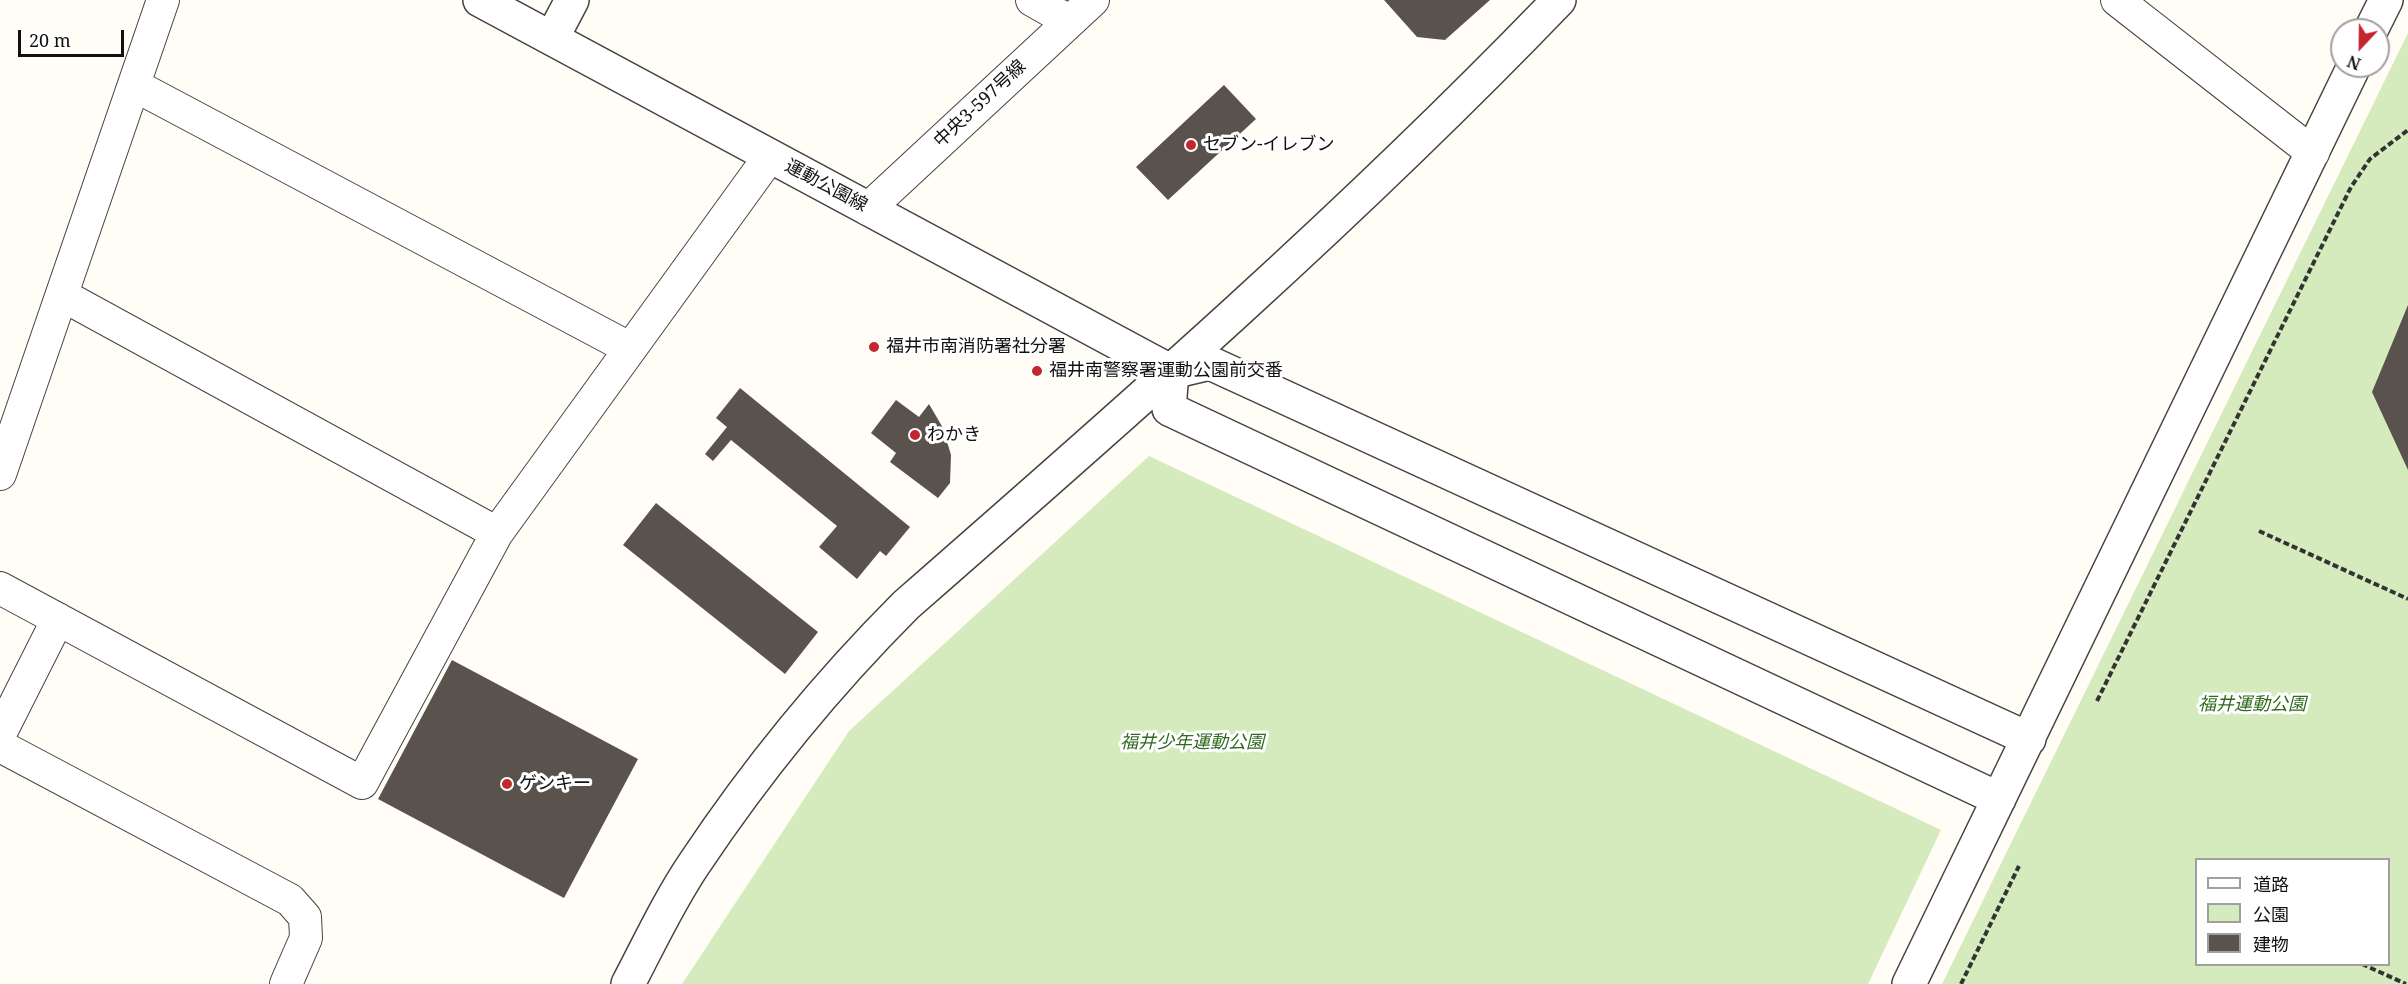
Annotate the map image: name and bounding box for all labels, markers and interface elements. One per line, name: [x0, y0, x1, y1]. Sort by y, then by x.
scale bar: [21, 18, 128, 56]
north arrow: [2330, 18, 2390, 78]
text: 20 m: [29, 28, 71, 52]
text: N: [2344, 50, 2364, 75]
street label: 中央3-597号線: [930, 56, 1030, 152]
place label: セブン-イレブン: [1203, 134, 1335, 156]
marker: セブン-イレブン: [1184, 138, 1198, 152]
street label: 運動公園線: [781, 155, 871, 217]
place label: 福井市南消防署社分署: [886, 336, 1066, 358]
marker: 福井市南消防署社分署: [867, 340, 881, 354]
place label: 福井南警察署運動公園前交番: [1049, 360, 1283, 382]
marker: 福井南警察署運動公園前交番: [1030, 364, 1044, 378]
place label: わかき: [927, 424, 981, 446]
marker: わかき: [908, 428, 922, 442]
park label: 福井運動公園: [2198, 694, 2306, 716]
park label: 福井少年運動公園: [1120, 732, 1264, 754]
place label: ゲンキー: [519, 773, 591, 795]
marker: ゲンキー: [500, 777, 514, 791]
legend: [2195, 858, 2390, 966]
text: 道路: [2253, 872, 2289, 896]
text: 公園: [2253, 902, 2289, 926]
text: 建物: [2253, 932, 2289, 956]

